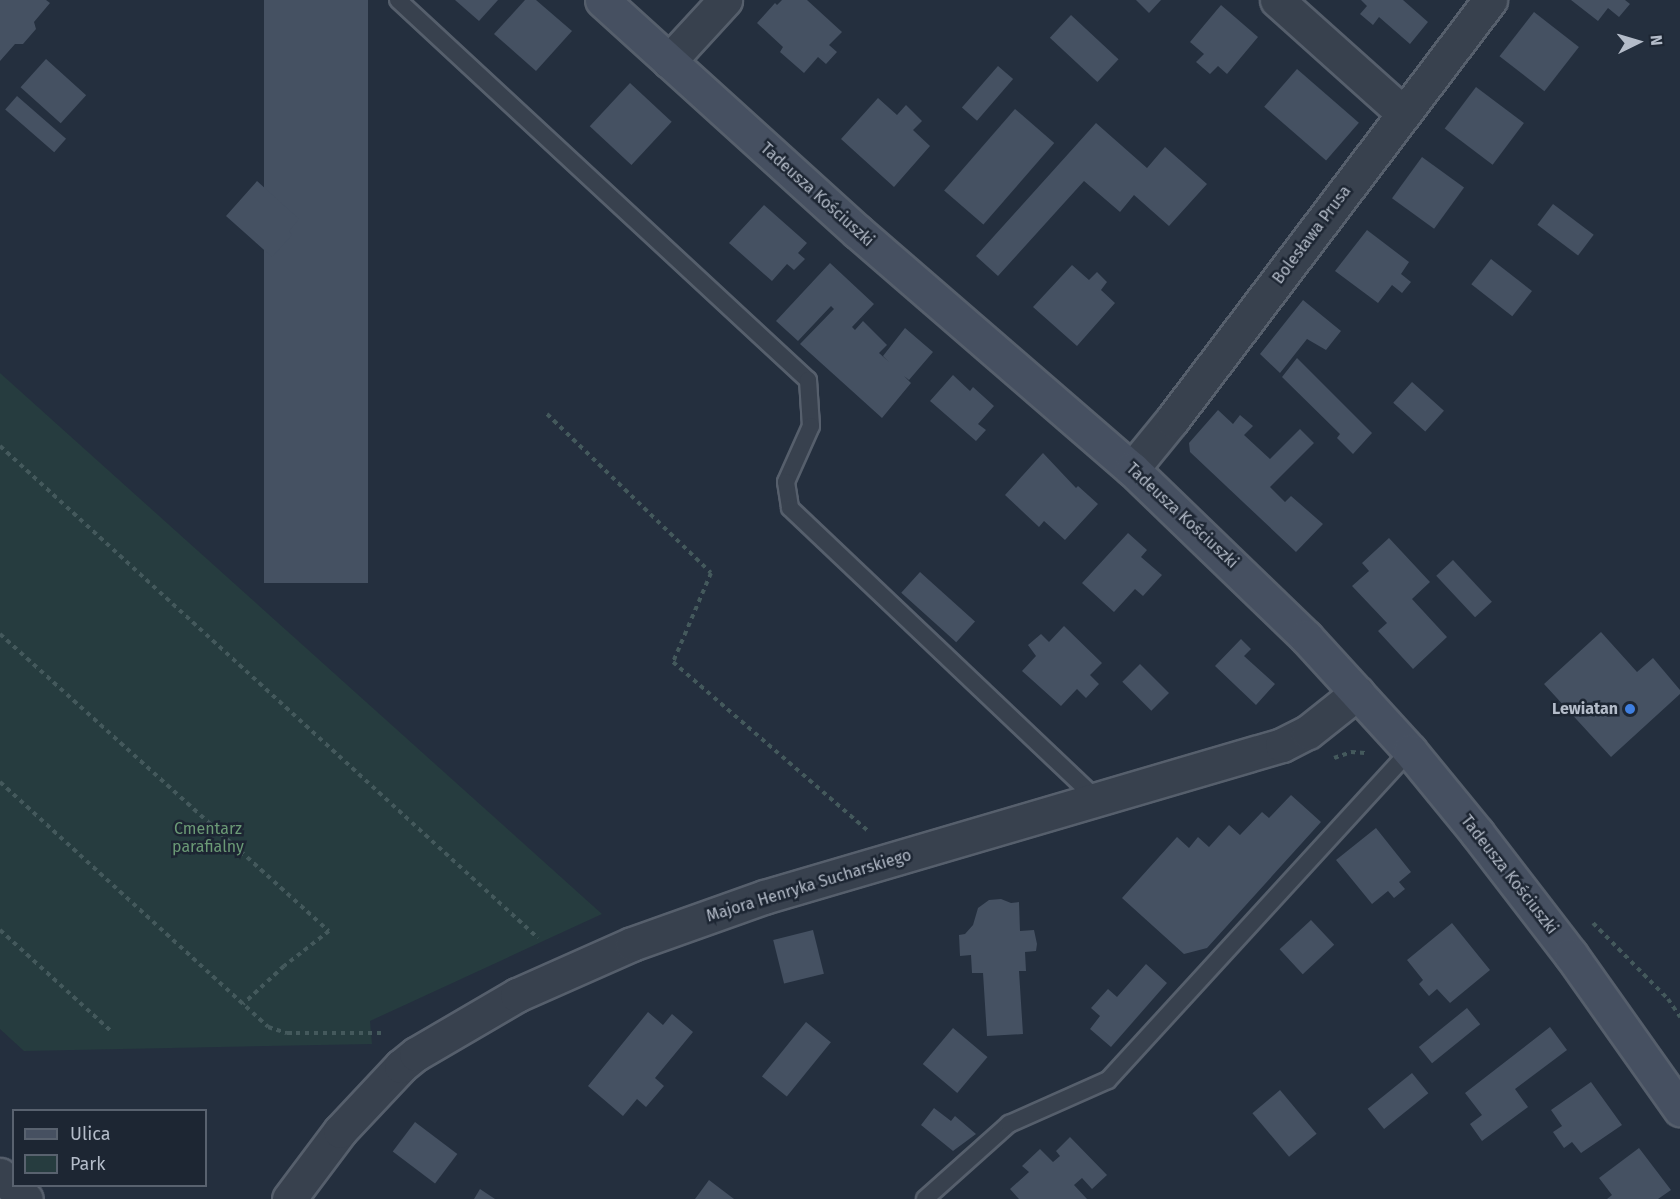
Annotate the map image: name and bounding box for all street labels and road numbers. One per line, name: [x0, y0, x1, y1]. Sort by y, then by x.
street label: Tadeusza Kościuszki: [756, 139, 878, 251]
street label: Bolesława Prusa: [1269, 182, 1355, 288]
street label: Tadeusza Kościuszki: [1122, 459, 1242, 573]
street label: Tadeusza Kościuszki: [1457, 812, 1561, 938]
street label: Majora Henryka Sucharskiego: [704, 846, 914, 926]

